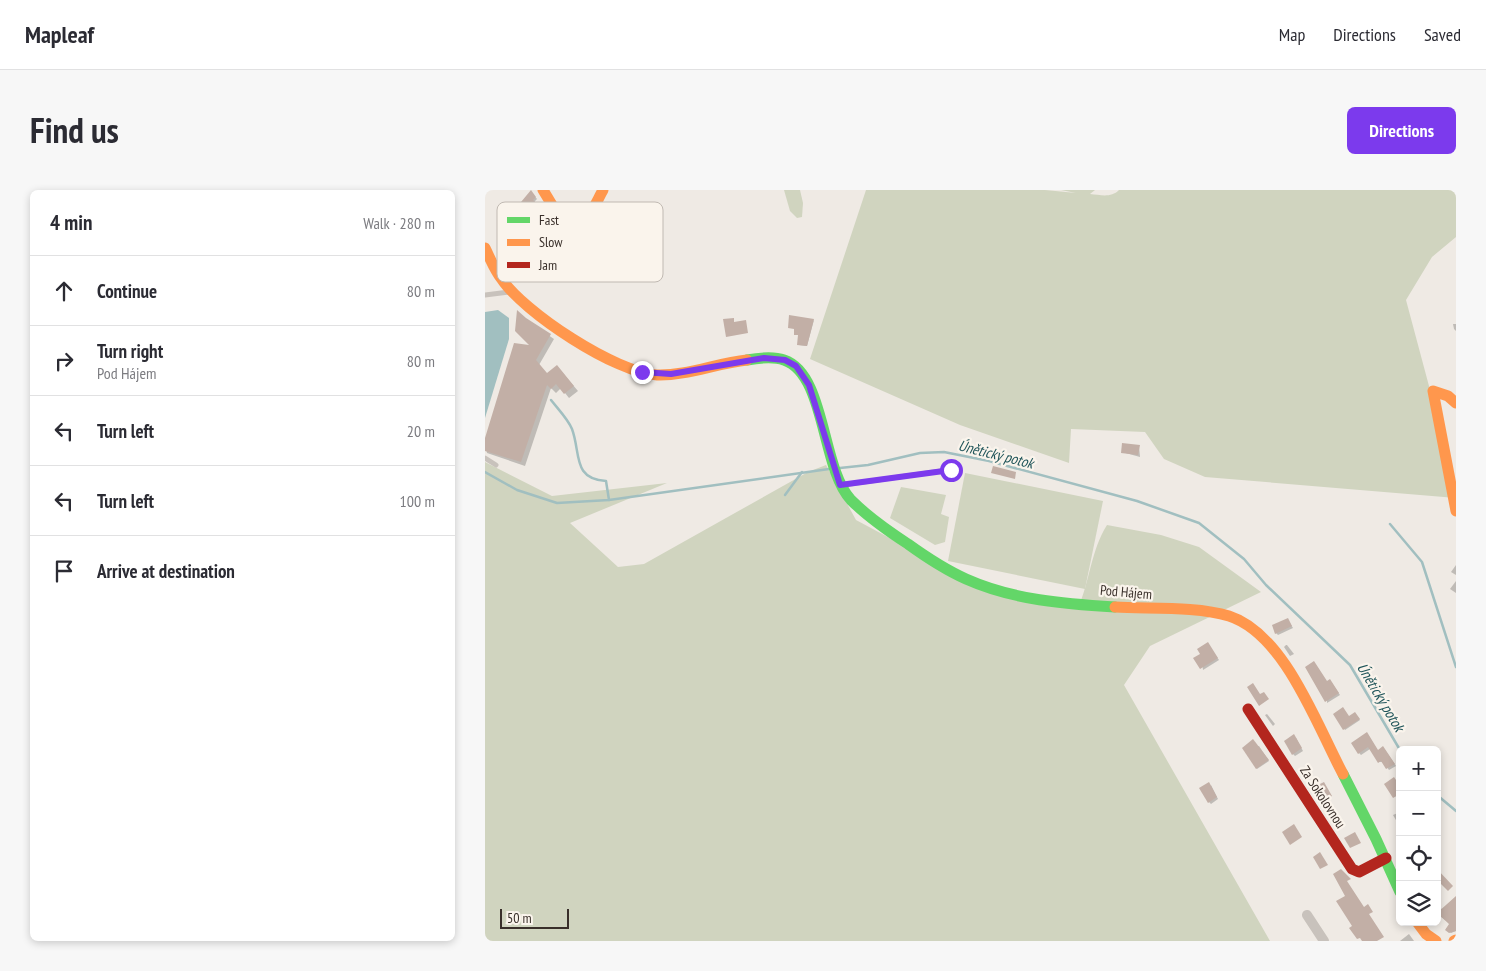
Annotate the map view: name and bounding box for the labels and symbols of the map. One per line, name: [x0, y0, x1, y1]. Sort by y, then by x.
legend: [497, 202, 663, 282]
text: Fast: [539, 211, 559, 229]
text: Slow: [539, 233, 563, 251]
text: Jam: [538, 256, 557, 274]
route end: [631, 361, 654, 384]
water label: Únětický potok: [956, 435, 1038, 473]
route start: [940, 459, 963, 482]
street label: Pod Hájem: [1099, 581, 1153, 603]
water label: Únětický potok: [1353, 659, 1410, 737]
street label: Za Sokolovnou: [1296, 762, 1350, 832]
scale bar: [500, 906, 569, 929]

